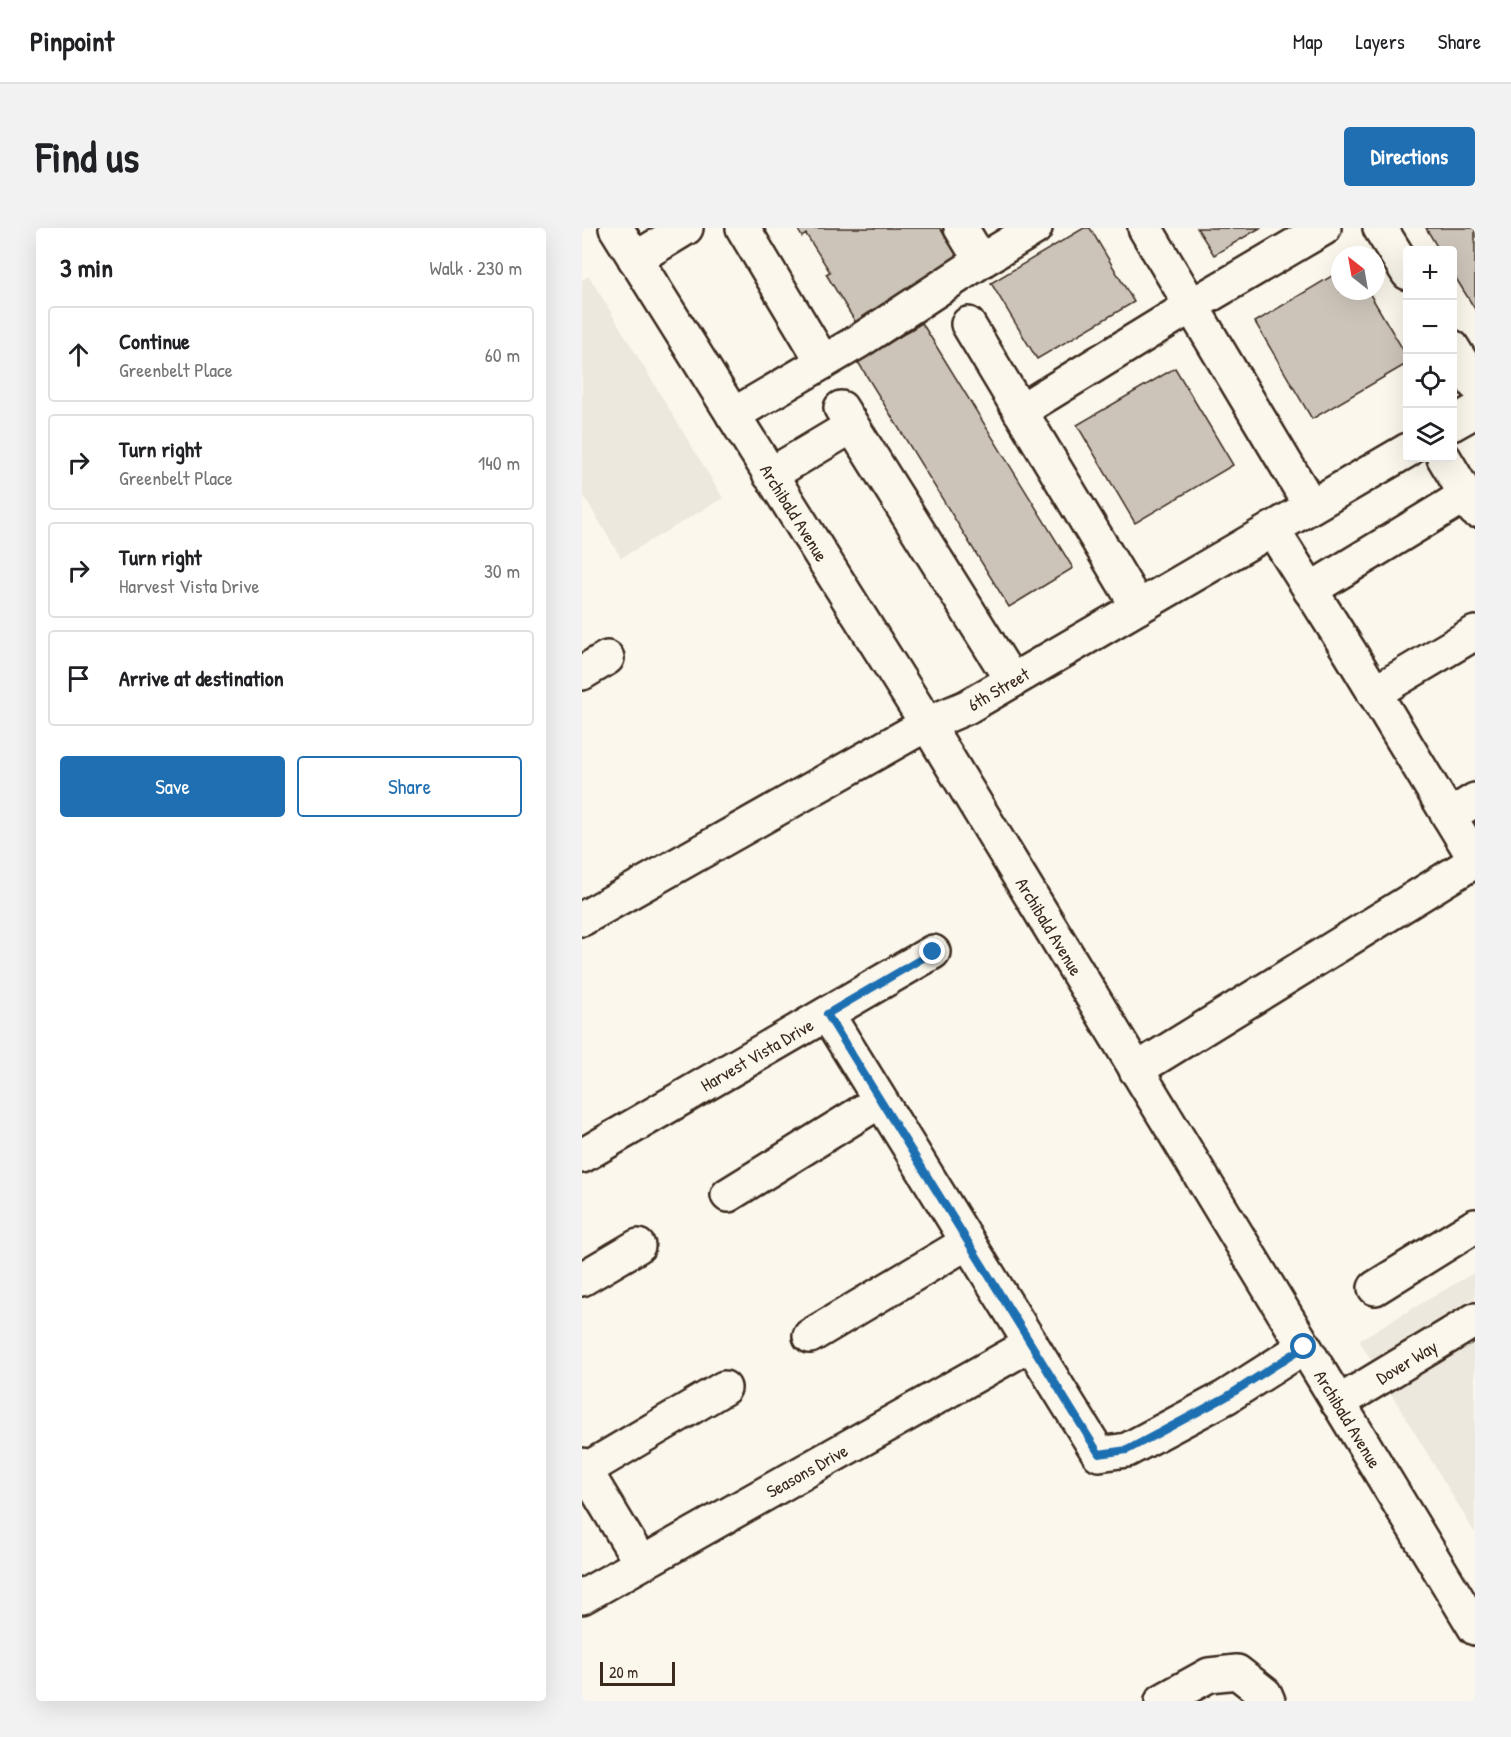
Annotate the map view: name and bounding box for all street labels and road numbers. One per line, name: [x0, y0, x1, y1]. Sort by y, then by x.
street label: Archibald Avenue: [755, 459, 834, 566]
street label: 6th Street: [963, 661, 1034, 716]
street label: Archibald Avenue: [1010, 873, 1089, 980]
street label: Harvest Vista Drive: [696, 1012, 818, 1097]
street label: Dover Way: [1371, 1333, 1442, 1390]
street label: Archibald Avenue: [1309, 1365, 1388, 1473]
street label: Seasons Drive: [762, 1437, 852, 1503]

